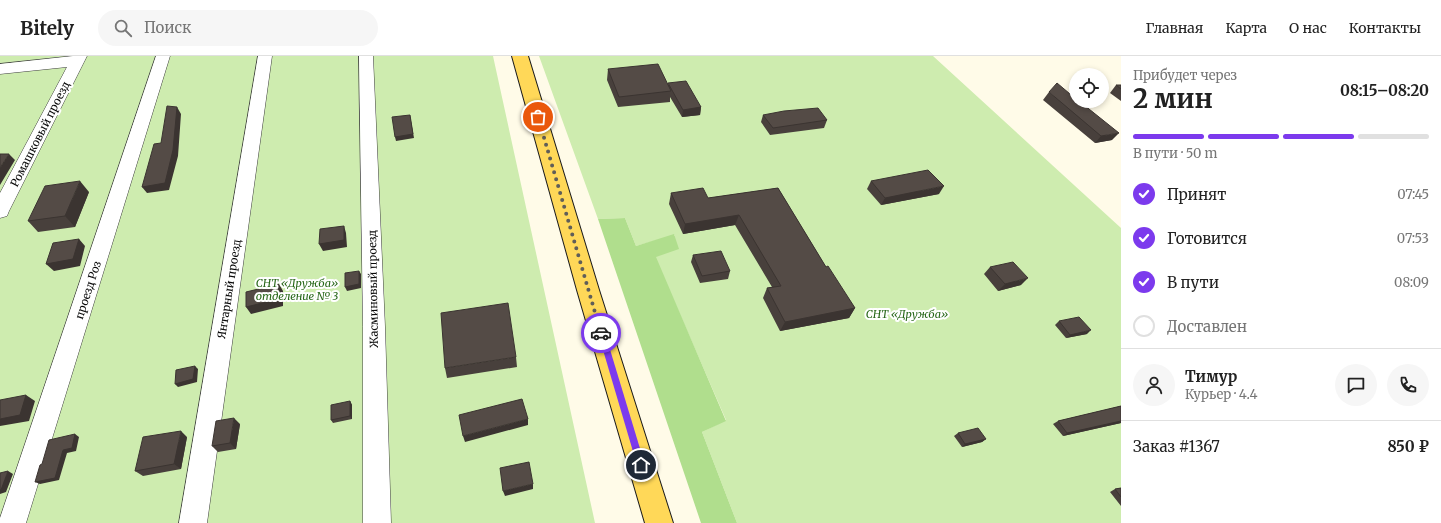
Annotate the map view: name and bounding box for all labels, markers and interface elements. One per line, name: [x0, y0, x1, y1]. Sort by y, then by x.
search box: [98, 10, 378, 46]
text: Bitely: [20, 16, 74, 40]
icon: search: [112, 17, 134, 39]
text: Поиск: [144, 18, 191, 37]
text: Главная: [1145, 19, 1203, 37]
text: Карта: [1225, 19, 1267, 37]
text: О нас: [1289, 19, 1327, 37]
text: Контакты: [1349, 19, 1421, 37]
text: Прибудет через: [1133, 67, 1237, 84]
map controls: [1069, 68, 1109, 108]
button: locate: [1069, 68, 1109, 108]
street label: Ромашковый проезд: [7, 79, 73, 189]
text: 08:15–08:20: [1340, 81, 1429, 100]
text: 2 мин: [1133, 82, 1213, 115]
pin: [521, 100, 555, 134]
icon: bag: [527, 106, 549, 128]
text: В пути · 50 m: [1133, 145, 1217, 162]
icon: check: [1133, 183, 1155, 205]
text: Принят: [1167, 185, 1226, 204]
text: 07:45: [1397, 186, 1429, 203]
icon: check: [1133, 227, 1155, 249]
text: Готовится: [1167, 229, 1247, 248]
street label: Жасминовый проезд: [365, 230, 381, 348]
text: 07:53: [1397, 230, 1429, 247]
street label: Янтарный проезд: [214, 238, 244, 340]
street label: проезд Роз: [72, 259, 104, 321]
icon: check: [1133, 271, 1155, 293]
text: В пути: [1167, 273, 1219, 292]
text: 08:09: [1394, 274, 1429, 291]
park label: СНТ «Дружба» отделение № 3: [256, 276, 339, 303]
park label: СНТ «Дружба»: [866, 307, 948, 321]
courier: [581, 313, 621, 353]
text: Доставлен: [1167, 317, 1247, 336]
icon: car: [590, 322, 612, 344]
button: person: [1133, 364, 1175, 406]
button: chat: [1335, 364, 1377, 406]
button: phone: [1387, 364, 1429, 406]
text: Тимур: [1185, 367, 1237, 386]
text: Курьер · 4.4: [1185, 386, 1258, 403]
text: Заказ #1367: [1133, 437, 1220, 456]
text: 850 ₽: [1387, 437, 1429, 456]
pin: [624, 448, 658, 482]
icon: home: [630, 454, 652, 476]

